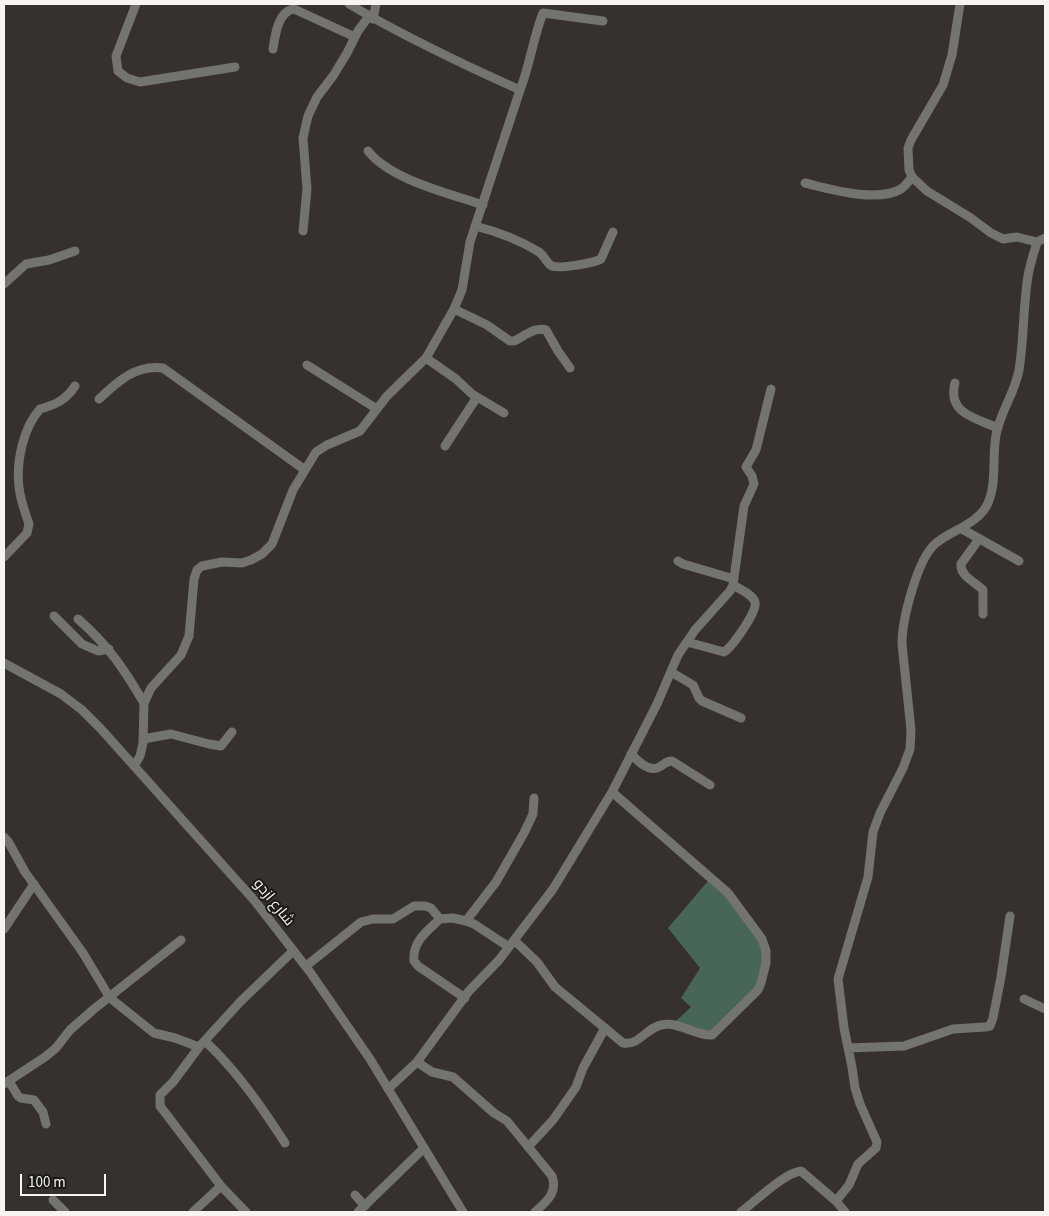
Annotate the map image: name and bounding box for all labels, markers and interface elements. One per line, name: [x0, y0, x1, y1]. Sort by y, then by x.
street label: شارع ازدو: [249, 876, 297, 930]
scale bar: [22, 1164, 109, 1196]
text: 100 m: [28, 1172, 66, 1193]

